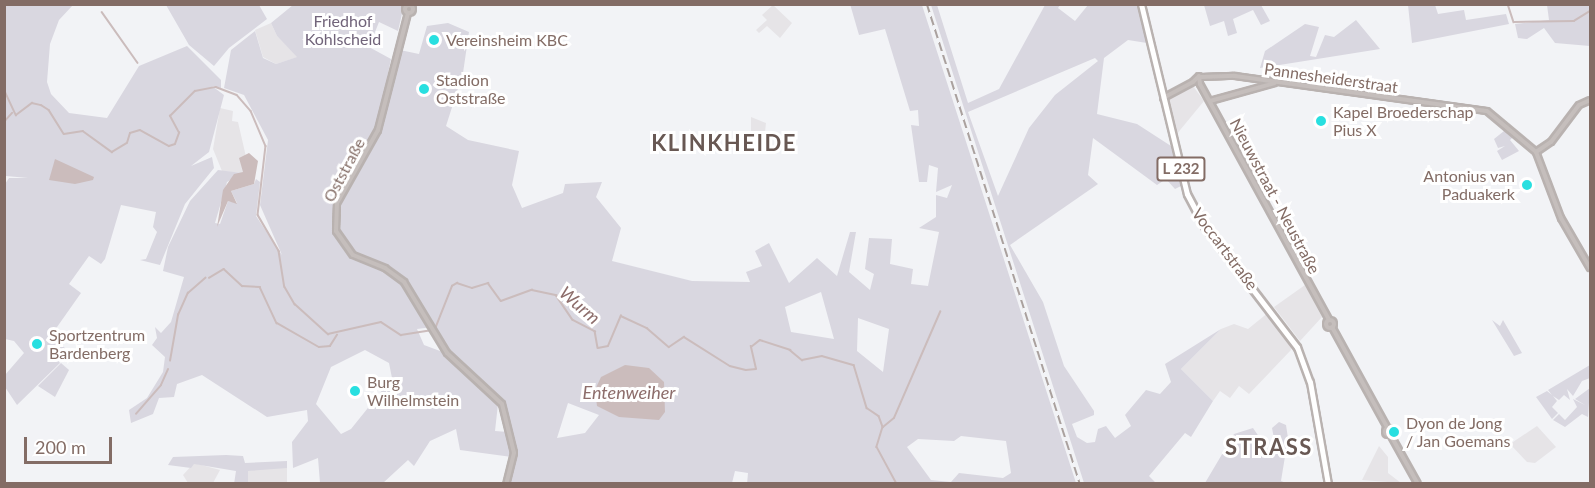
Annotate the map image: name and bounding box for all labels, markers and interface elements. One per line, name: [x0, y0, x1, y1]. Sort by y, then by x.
park label: Friedhof Kohlscheid: [305, 11, 381, 49]
place label: Vereinsheim KBC: [446, 30, 568, 50]
marker: Vereinsheim KBC: [427, 33, 441, 47]
street label: Pannesheiderstraat: [1263, 59, 1399, 97]
place label: Stadion Oststraße: [436, 70, 505, 108]
marker: Stadion Oststraße: [417, 82, 431, 96]
place label: Kapel Broederschap Pius X: [1333, 102, 1474, 140]
marker: Kapel Broederschap Pius X: [1314, 114, 1328, 128]
street label: Nieuwstraat - Neustraße: [1226, 115, 1324, 277]
district label: KLINKHEIDE: [651, 130, 797, 156]
street label: Oststraße: [319, 135, 369, 205]
road number: L 232: [1156, 157, 1206, 181]
place label: Antonius van Paduakerk: [1423, 166, 1515, 204]
marker: Antonius van Paduakerk: [1520, 178, 1534, 192]
street label: Voccartstraße: [1188, 204, 1262, 294]
water label: Wurm: [555, 282, 605, 328]
place label: Sportzentrum Bardenberg: [49, 325, 145, 363]
marker: Sportzentrum Bardenberg: [30, 337, 44, 351]
place label: Burg Wilhelmstein: [367, 372, 459, 410]
water label: Entenweiher: [582, 381, 676, 403]
marker: Burg Wilhelmstein: [348, 384, 362, 398]
place label: Dyon de Jong / Jan Goemans: [1406, 413, 1511, 451]
scale bar: [27, 425, 116, 463]
marker: Dyon de Jong / Jan Goemans: [1387, 425, 1401, 439]
district label: STRASS: [1225, 434, 1313, 460]
text: 200 m: [35, 436, 86, 458]

